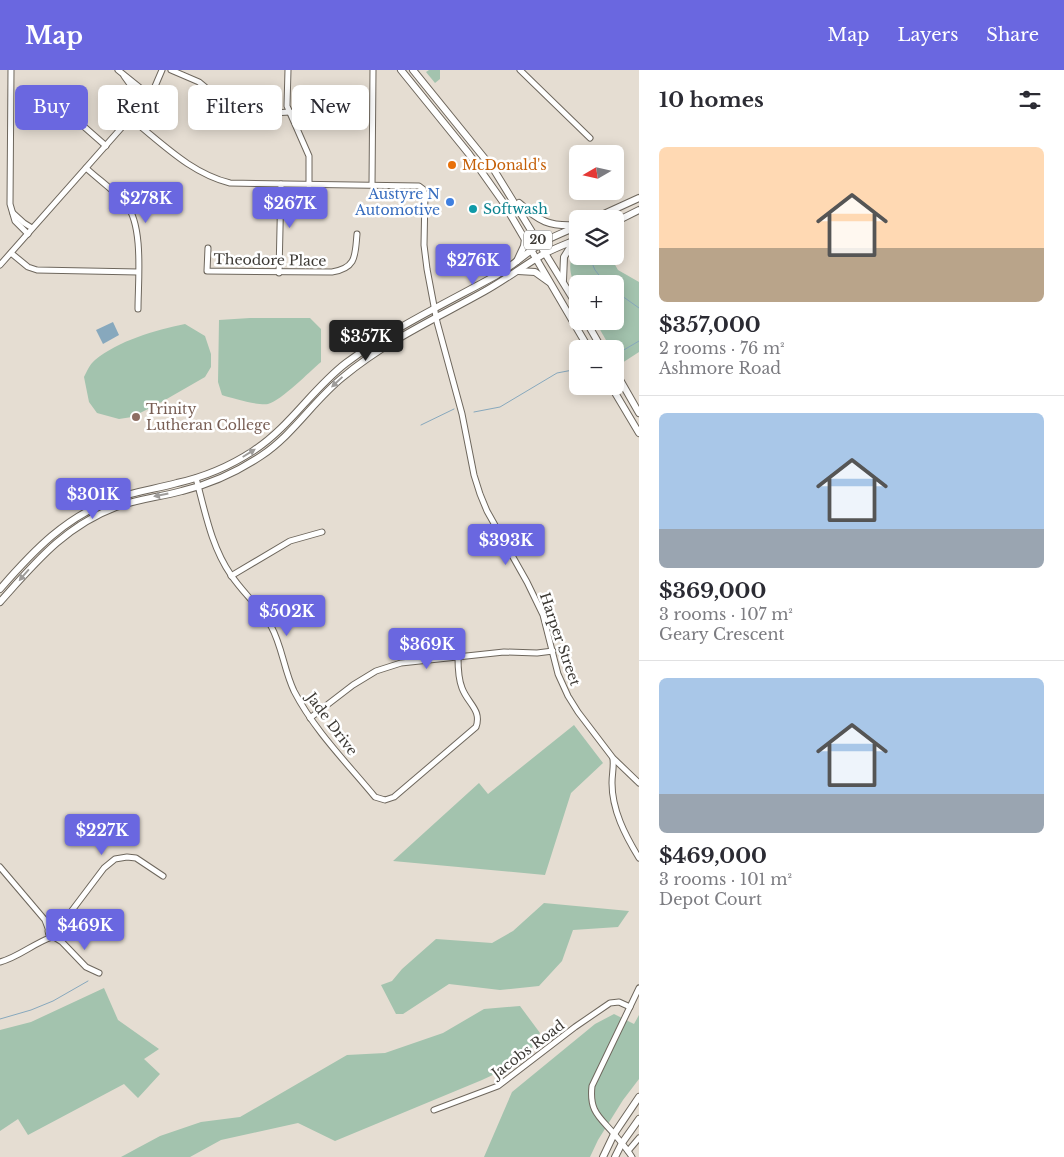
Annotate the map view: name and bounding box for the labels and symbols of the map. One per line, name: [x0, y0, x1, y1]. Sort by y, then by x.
north arrow: [569, 145, 624, 200]
place label: McDonald's: [462, 156, 547, 174]
marker: McDonald's: [446, 159, 458, 171]
pin: $278K: [111, 182, 181, 224]
place label: Austyre N Automotive: [354, 185, 440, 219]
pin: $267K: [255, 186, 325, 229]
marker: Austyre N Automotive: [444, 196, 456, 208]
place label: Softwash: [483, 200, 548, 218]
marker: Softwash: [467, 203, 479, 215]
road number: 20: [524, 230, 552, 250]
pin: $276K: [438, 244, 508, 286]
street label: Theodore Place: [214, 250, 326, 270]
pin: $357K: [331, 320, 401, 362]
one-way arrow: [332, 376, 344, 388]
place label: Trinity Lutheran College: [146, 400, 270, 434]
marker: Trinity Lutheran College: [130, 411, 142, 423]
one-way arrow: [242, 449, 255, 458]
pin: $301K: [58, 478, 128, 520]
one-way arrow: [153, 492, 169, 500]
pin: $393K: [471, 524, 541, 566]
one-way arrow: [19, 569, 30, 581]
street label: Harper Street: [536, 590, 585, 689]
pin: $502K: [252, 594, 322, 637]
pin: $369K: [392, 628, 462, 670]
street label: Jade Drive: [301, 687, 362, 759]
pin: $227K: [67, 814, 137, 856]
pin: $469K: [50, 908, 120, 951]
street label: Jacobs Road: [487, 1016, 568, 1083]

